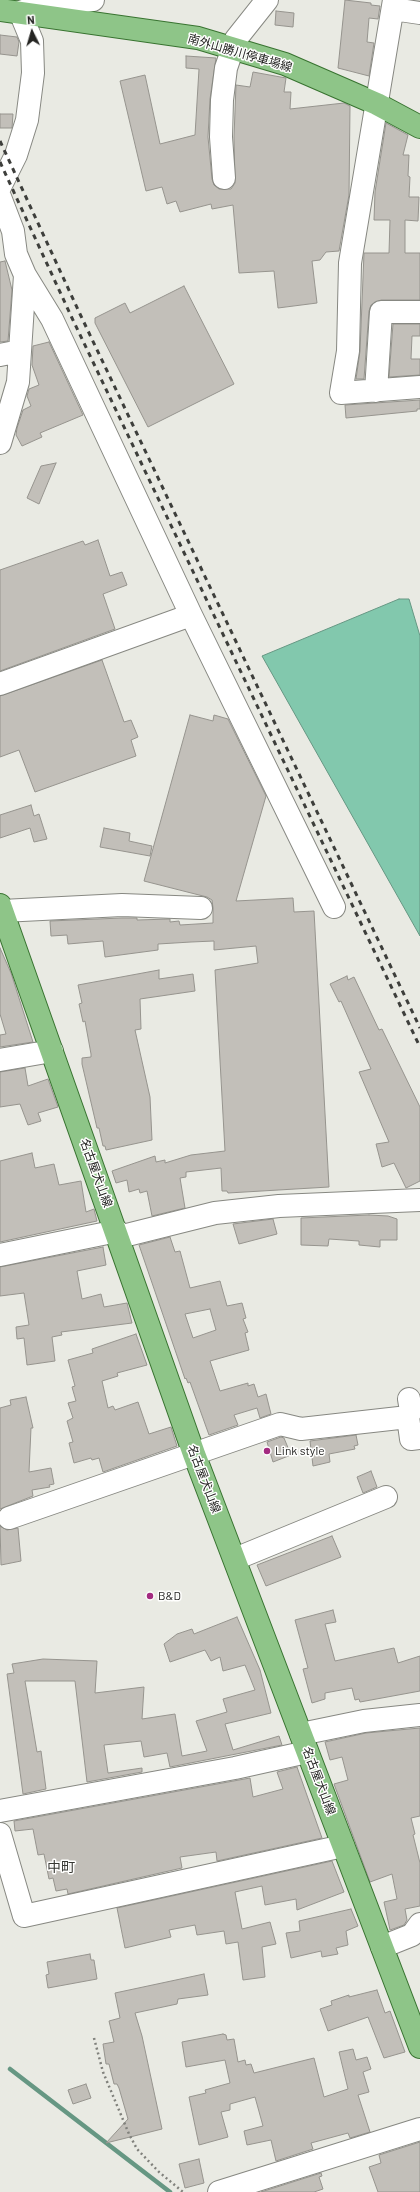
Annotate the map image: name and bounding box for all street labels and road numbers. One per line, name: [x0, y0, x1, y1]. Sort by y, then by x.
street label: 南外山勝川停車場線: [186, 31, 294, 75]
street label: 名古屋犬山線: [77, 1137, 115, 1209]
street label: 名古屋犬山線: [184, 1443, 224, 1515]
street label: 名古屋犬山線: [299, 1745, 339, 1817]

